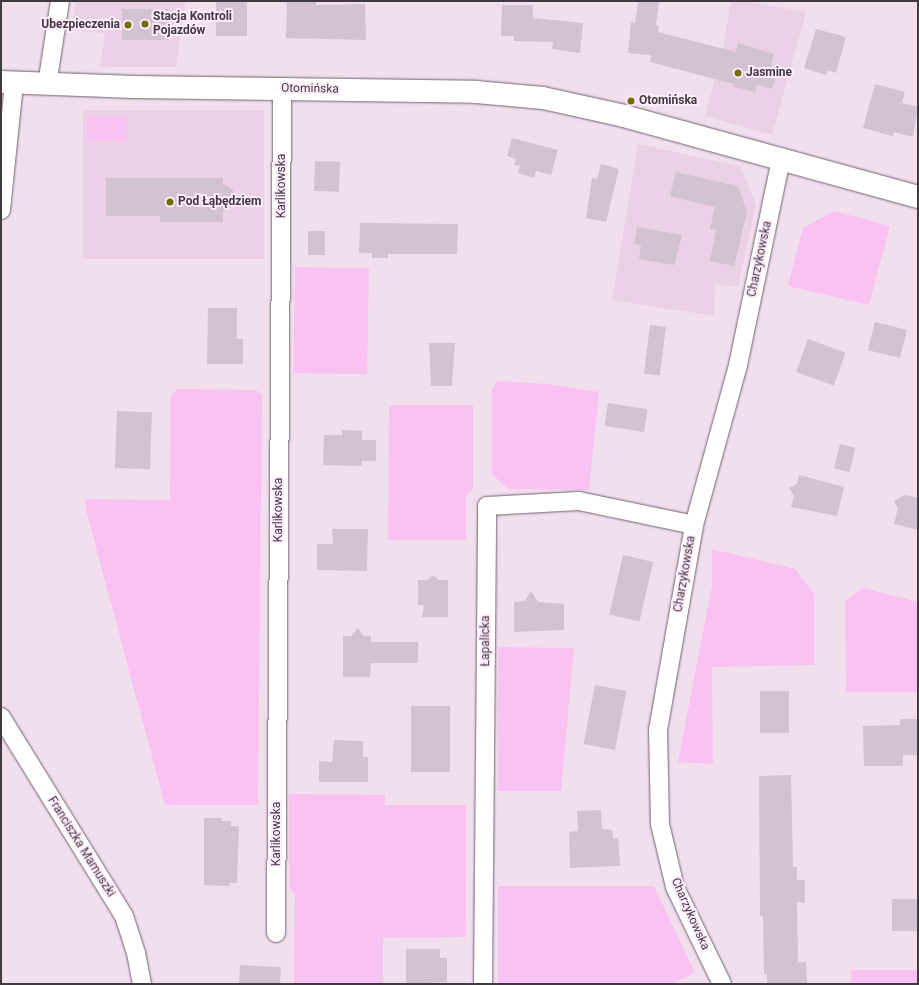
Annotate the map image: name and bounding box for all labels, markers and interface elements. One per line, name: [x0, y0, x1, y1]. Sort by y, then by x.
place label: Stacja Kontroli Pojazdów: [153, 10, 232, 38]
place label: Ubezpieczenia: [41, 18, 120, 32]
marker: Stacja Kontroli Pojazdów: [140, 19, 150, 29]
marker: Ubezpieczenia: [123, 20, 133, 30]
place label: Jasmine: [746, 66, 792, 80]
marker: Jasmine: [733, 68, 743, 78]
street label: Otomińska: [281, 81, 339, 97]
place label: Otomińska: [639, 94, 697, 108]
marker: Otomińska: [626, 96, 636, 106]
street label: Karlikowska: [275, 154, 289, 218]
place label: Pod Łąbędziem: [178, 195, 261, 209]
marker: Pod Łąbędziem: [165, 197, 175, 207]
street label: Charzykowska: [745, 220, 775, 298]
street label: Karlikowska: [272, 478, 286, 542]
street label: Charzykowska: [671, 535, 699, 613]
street label: Łapalicka: [479, 616, 493, 666]
street label: Franciszka Mamuszki: [44, 794, 118, 900]
street label: Karlikowska: [270, 802, 284, 866]
street label: Charzykowska: [668, 876, 712, 952]

